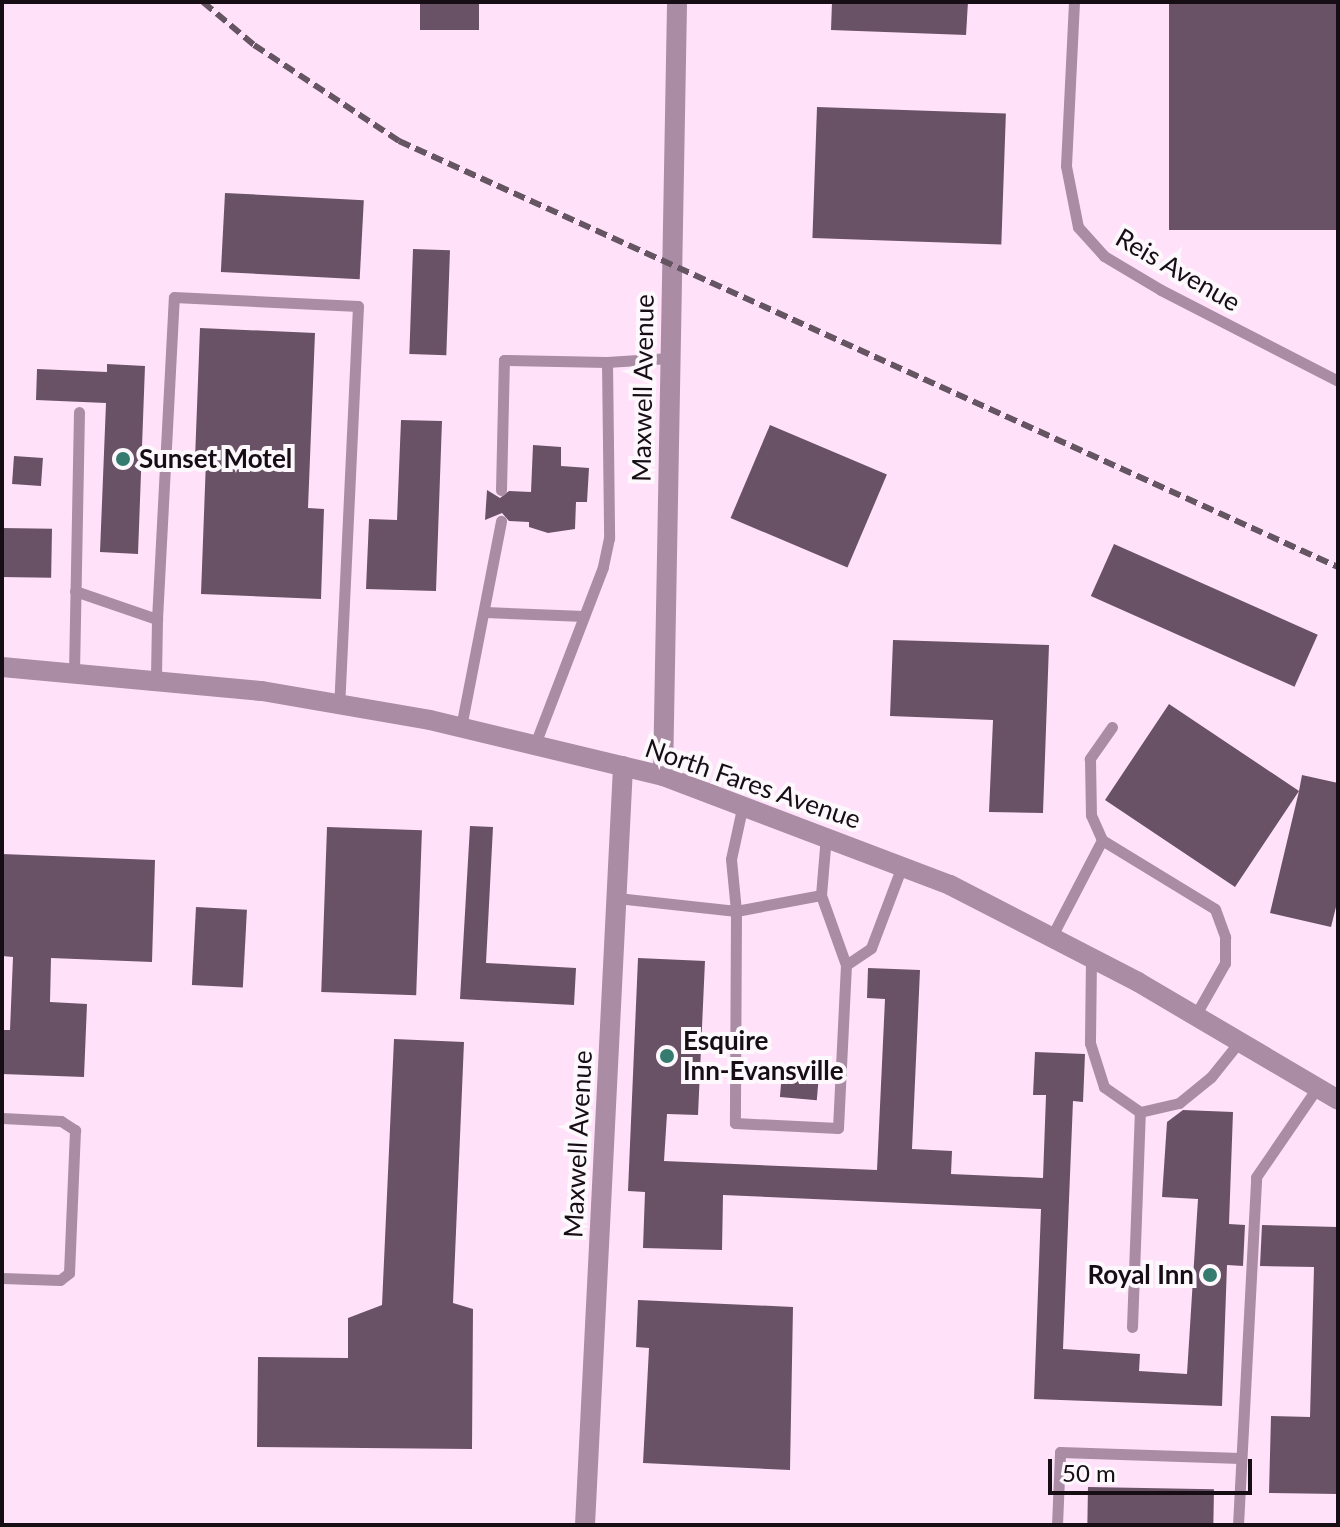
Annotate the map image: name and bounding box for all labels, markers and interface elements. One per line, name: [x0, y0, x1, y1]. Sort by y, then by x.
street label: Reis Avenue: [1110, 222, 1246, 318]
street label: Maxwell Avenue: [626, 293, 660, 483]
place label: Sunset Motel: [139, 443, 292, 475]
marker: Sunset Motel: [114, 450, 132, 468]
street label: North Fares Avenue: [641, 732, 865, 836]
place label: Esquire Inn-Evansville: [683, 1025, 844, 1086]
marker: Esquire Inn-Evansville: [658, 1047, 676, 1065]
street label: Maxwell Avenue: [557, 1049, 599, 1239]
place label: Royal Inn: [1087, 1259, 1194, 1291]
marker: Royal Inn: [1201, 1266, 1219, 1284]
scale bar: [1052, 1443, 1256, 1493]
text: 50 m: [1062, 1458, 1116, 1487]

